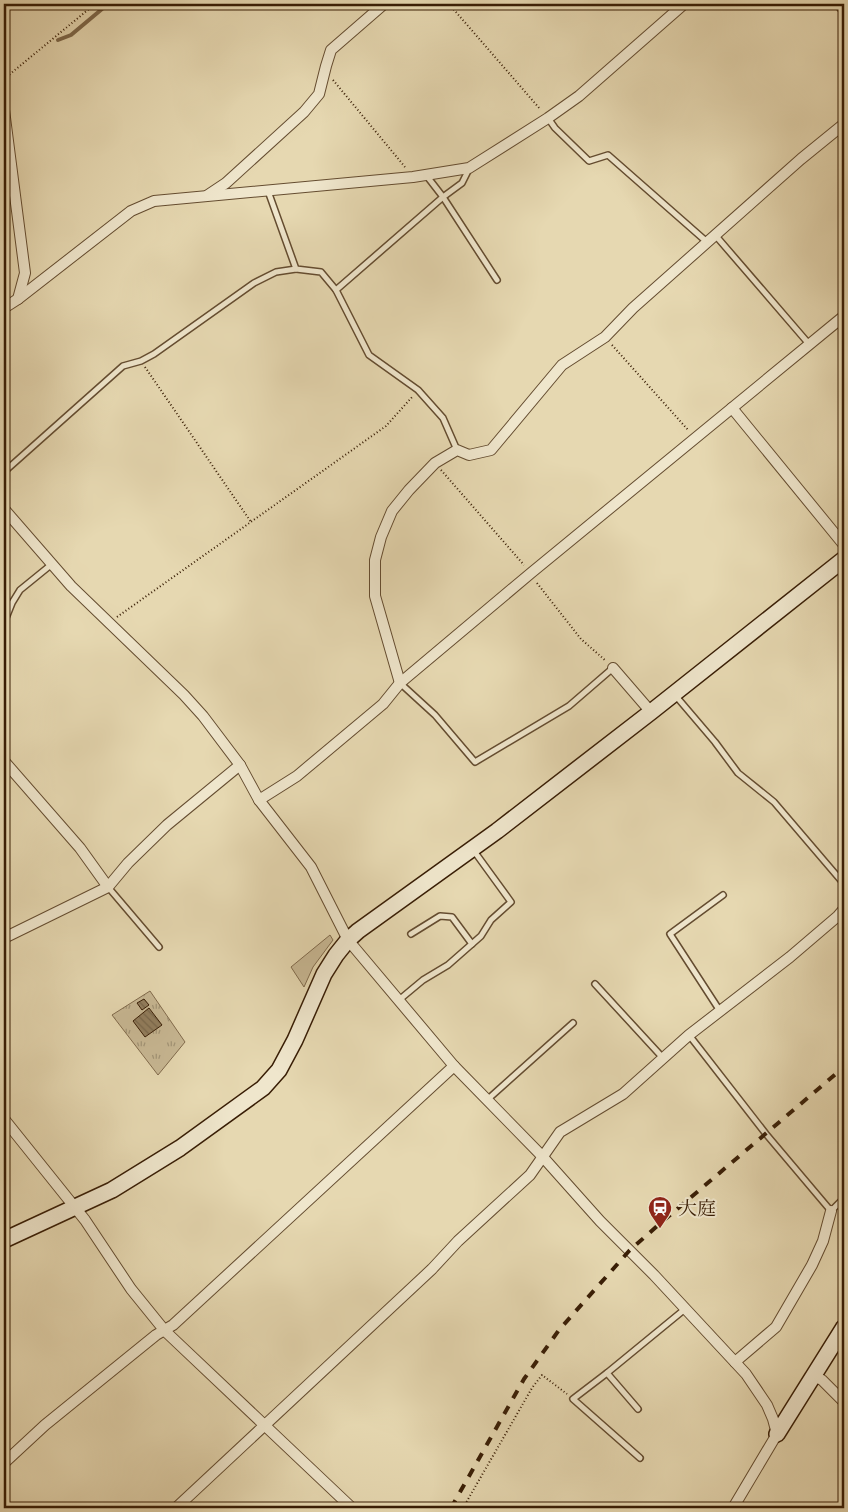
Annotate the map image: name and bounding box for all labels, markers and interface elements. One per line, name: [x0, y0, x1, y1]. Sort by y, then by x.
station icon: 大庭: [647, 1195, 673, 1229]
place label: 大庭: [678, 1198, 716, 1222]

